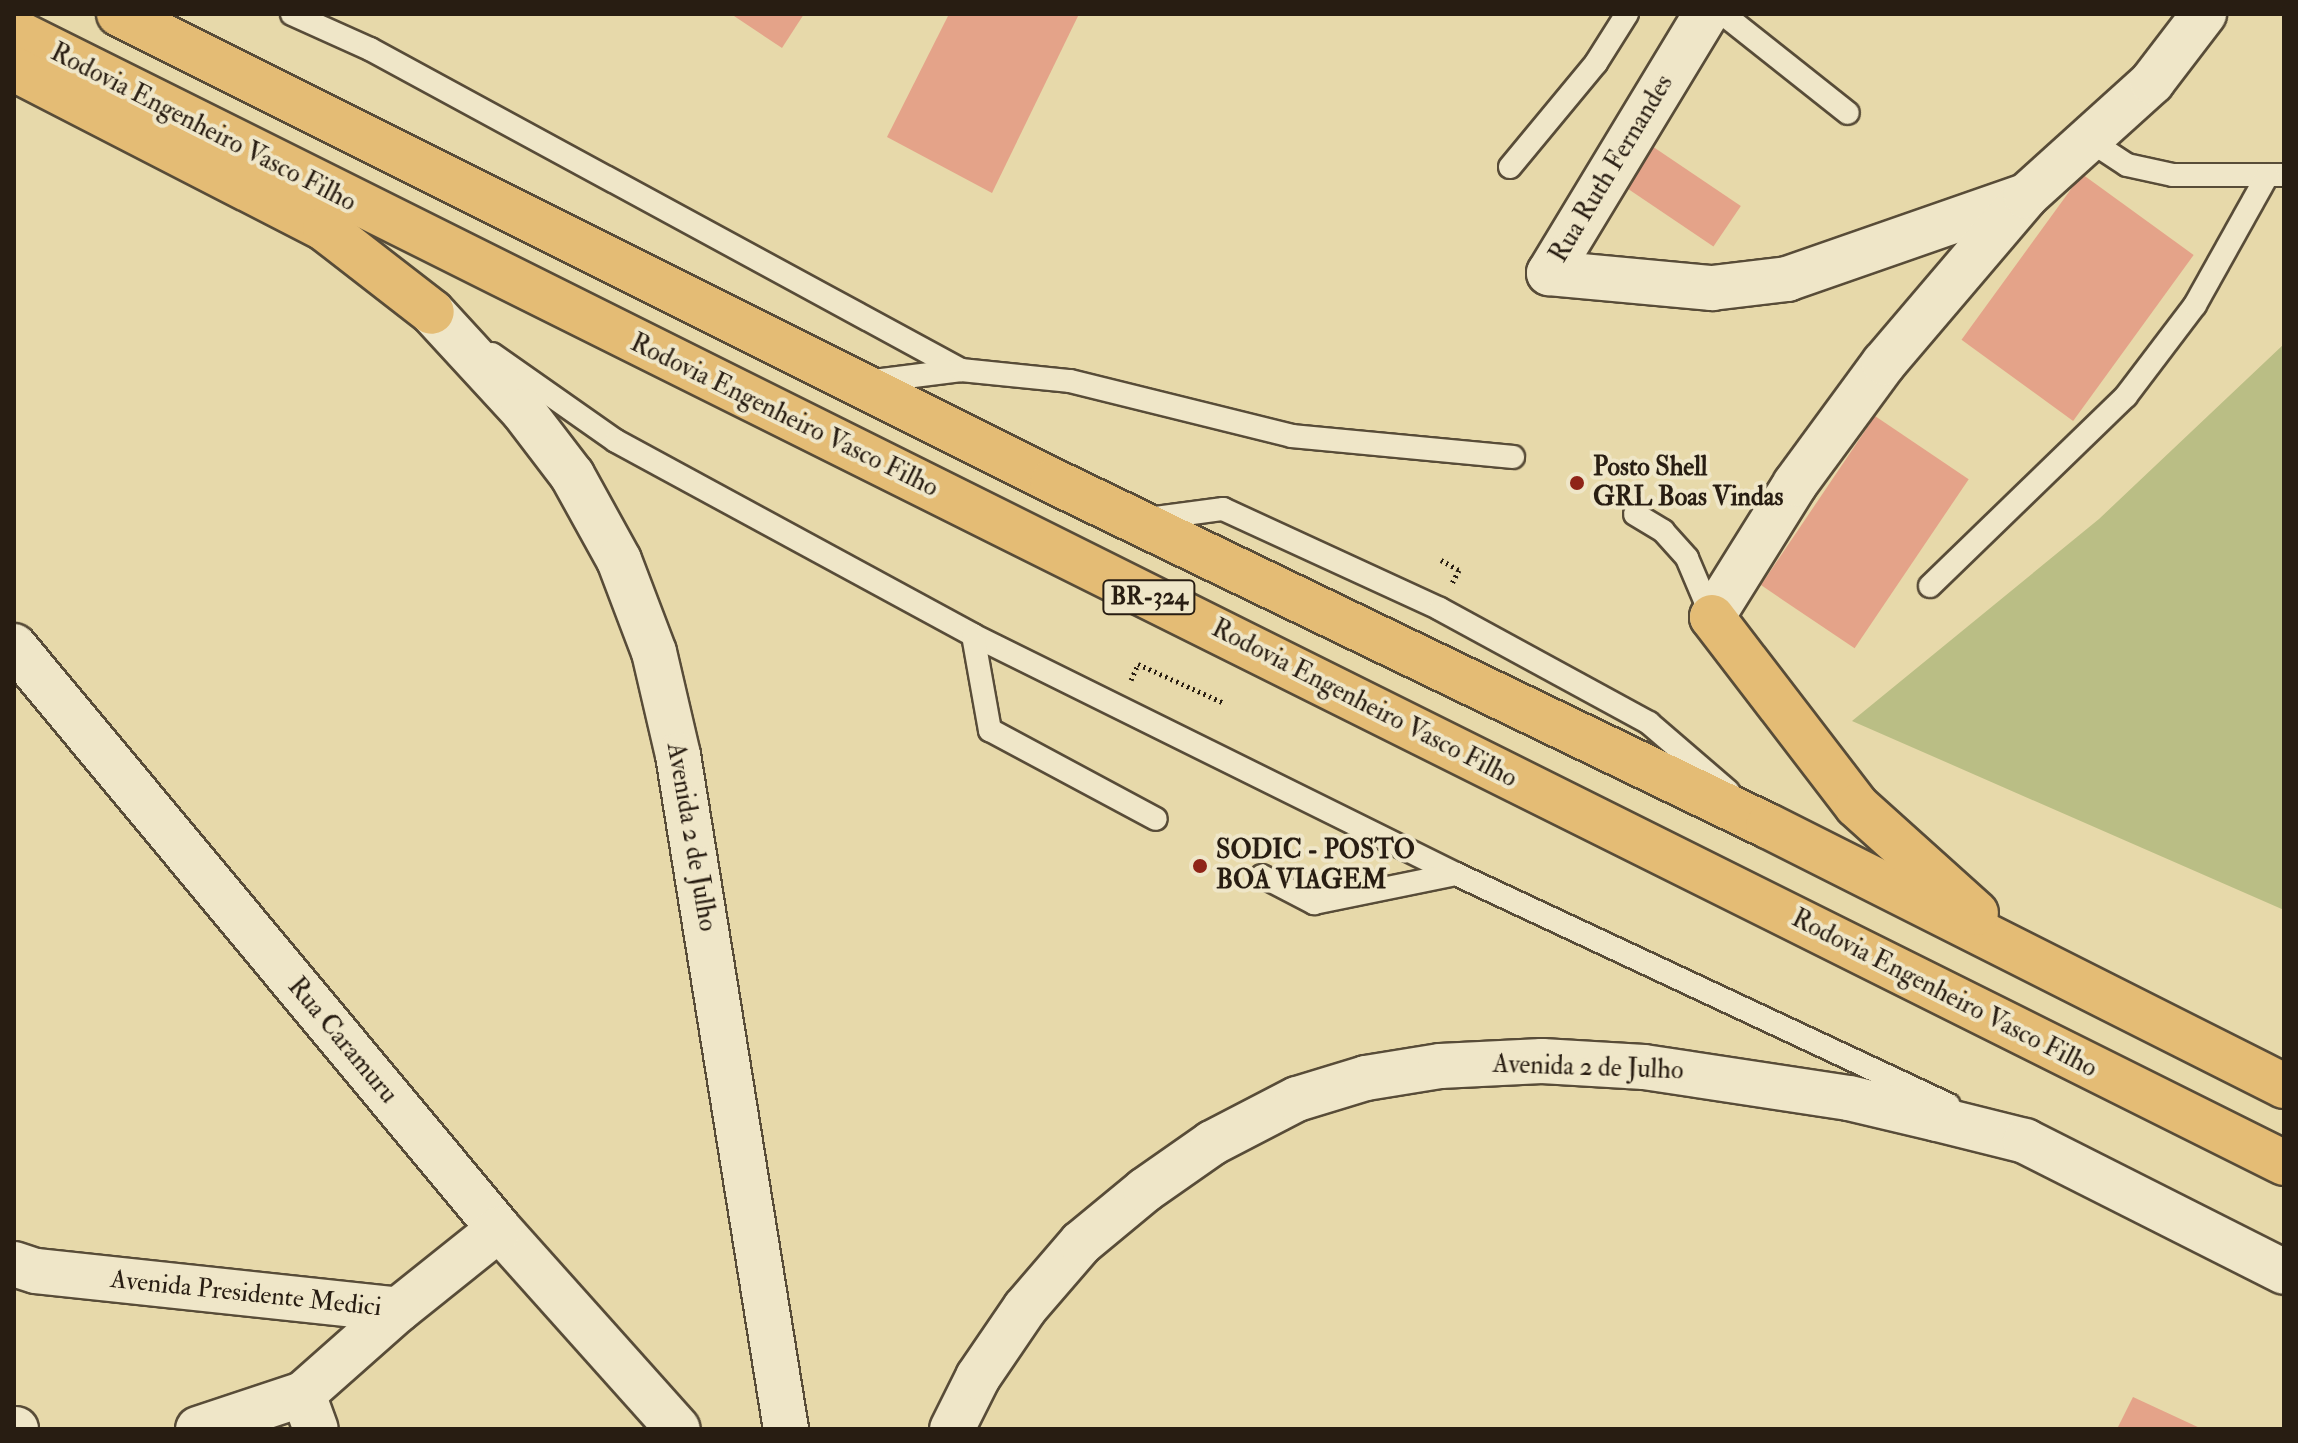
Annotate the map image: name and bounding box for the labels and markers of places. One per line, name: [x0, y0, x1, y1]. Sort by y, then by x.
place label: Posto Shell GRL Boas Vindas: [1593, 452, 1783, 514]
marker: Posto Shell GRL Boas Vindas: [1568, 474, 1586, 492]
place label: SODIC - POSTO BOA VIAGEM: [1216, 835, 1415, 896]
marker: SODIC - POSTO BOA VIAGEM: [1191, 857, 1209, 875]

